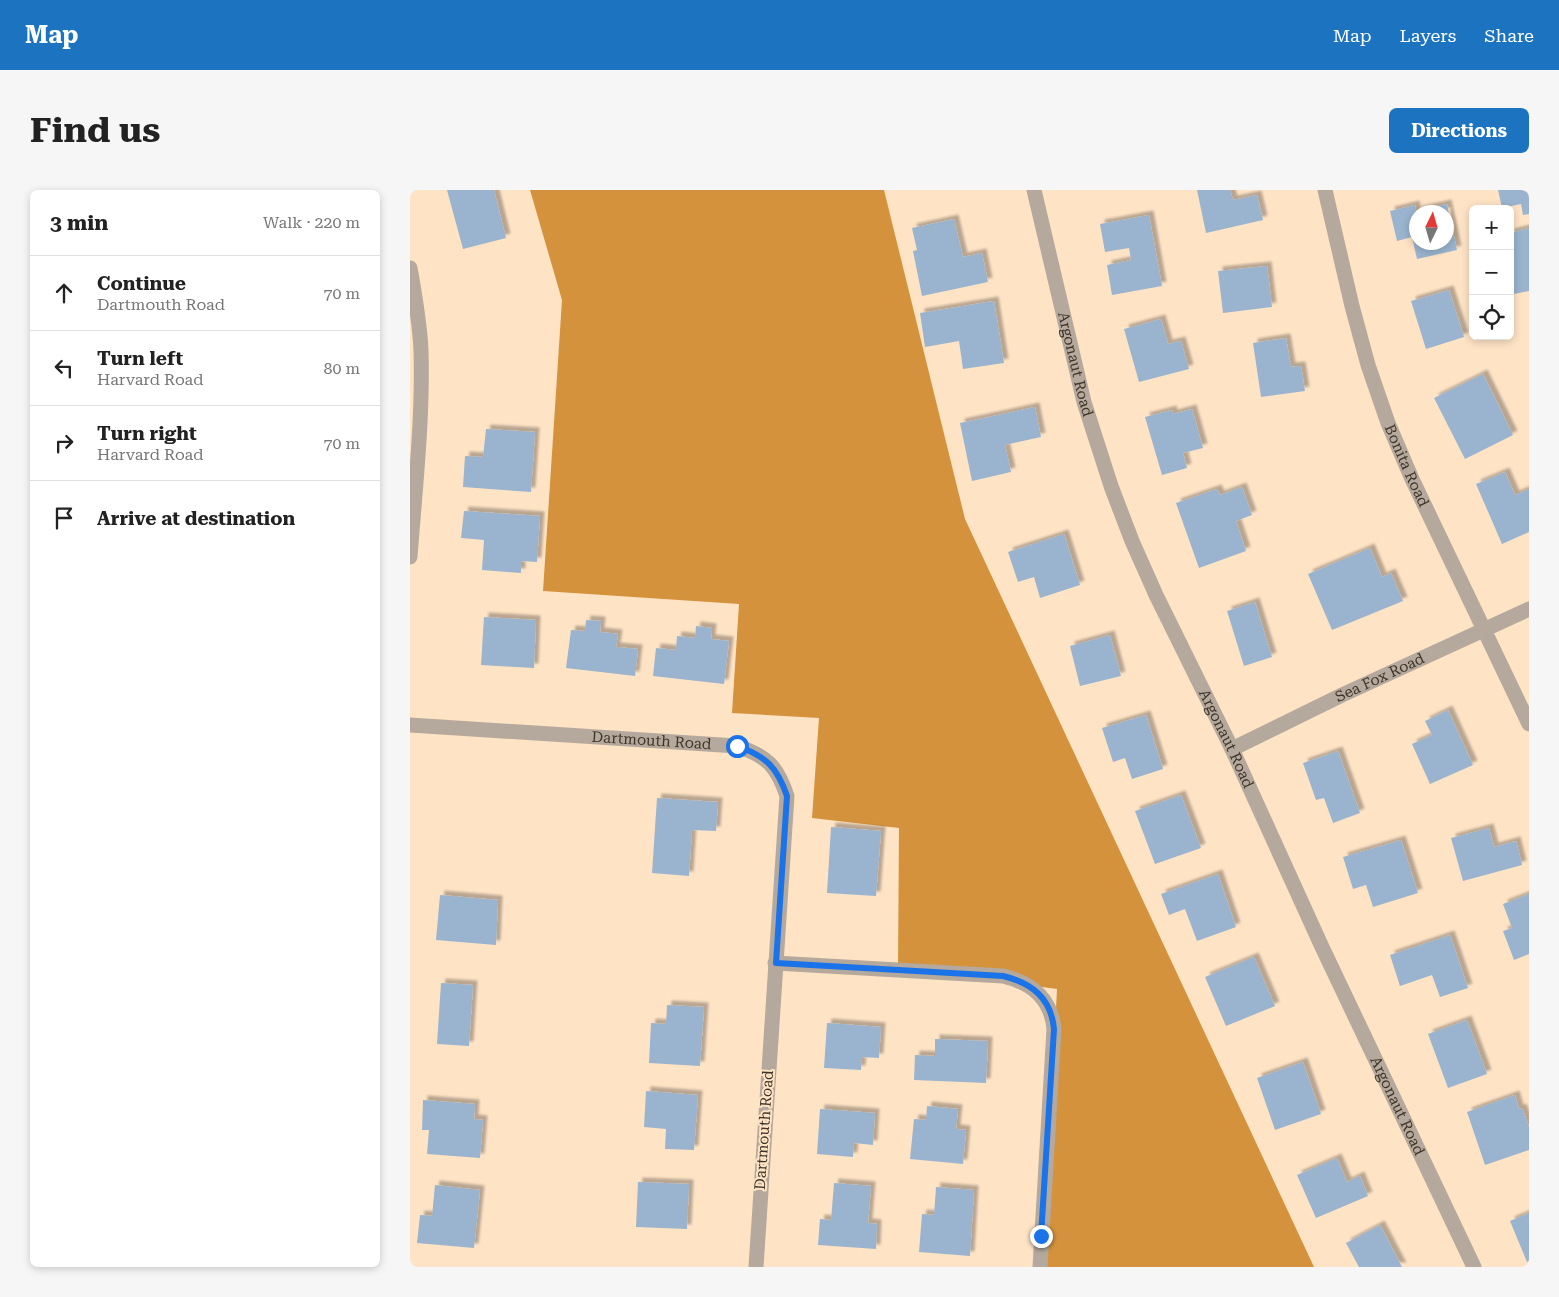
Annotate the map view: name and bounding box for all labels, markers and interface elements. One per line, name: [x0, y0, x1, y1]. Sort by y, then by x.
text: Map: [25, 21, 79, 49]
text: Map: [1333, 25, 1372, 46]
text: Layers: [1400, 25, 1456, 46]
text: Share: [1484, 25, 1534, 46]
button: Directions: [1389, 108, 1529, 153]
text: Find us: [30, 110, 160, 151]
north arrow: [1409, 205, 1454, 250]
map controls: [1469, 205, 1514, 340]
button: +: [1469, 205, 1514, 250]
text: 3 min: [50, 211, 108, 235]
text: Walk · 220 m: [263, 213, 360, 232]
button: −: [1469, 250, 1514, 295]
text: Continue: [97, 272, 186, 295]
icon: ahead: [50, 279, 78, 307]
text: 70 m: [323, 284, 360, 303]
text: Dartmouth Road: [97, 295, 225, 314]
button: locate: [1469, 295, 1514, 340]
street label: Argonaut Road: [1054, 310, 1097, 419]
text: Turn left: [97, 347, 183, 370]
icon: left: [50, 354, 78, 382]
text: 80 m: [323, 359, 360, 378]
text: Harvard Road: [97, 370, 203, 389]
text: Turn right: [97, 422, 197, 445]
street label: Bonita Road: [1381, 422, 1433, 510]
icon: right: [50, 429, 78, 457]
text: 70 m: [323, 434, 360, 453]
text: Harvard Road: [97, 445, 203, 464]
icon: arrive: [50, 504, 78, 532]
text: Arrive at destination: [97, 507, 295, 530]
street label: Sea Fox Road: [1332, 649, 1428, 706]
street label: Argonaut Road: [1195, 686, 1258, 791]
street label: Dartmouth Road: [591, 728, 712, 753]
route start: [726, 735, 749, 758]
street label: Argonaut Road: [1366, 1053, 1429, 1158]
street label: Dartmouth Road: [751, 1069, 777, 1190]
route end: [1030, 1225, 1053, 1248]

